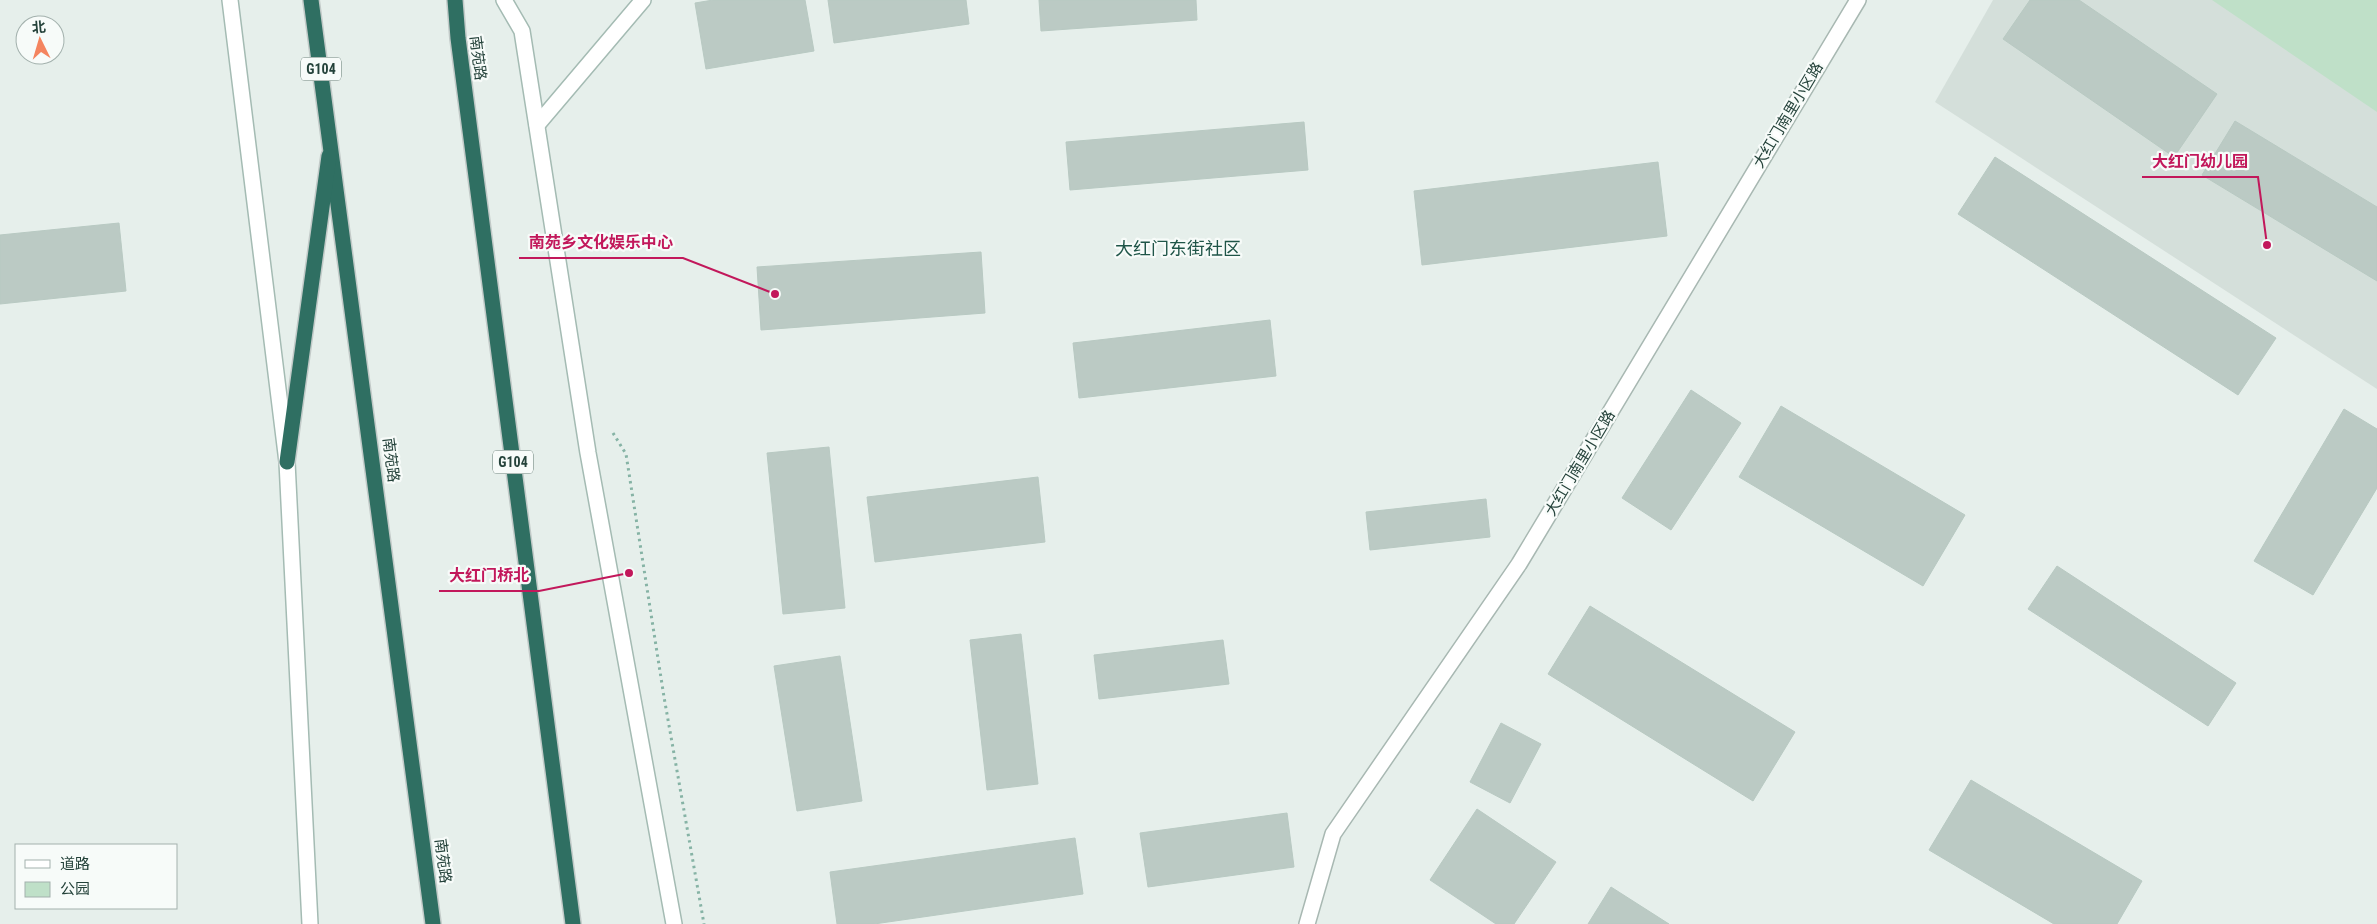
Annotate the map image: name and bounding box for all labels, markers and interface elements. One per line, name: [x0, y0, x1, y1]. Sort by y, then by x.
north arrow: [15, 15, 65, 65]
text: 北: [31, 18, 47, 36]
street label: 南苑路: [466, 35, 490, 81]
road number: G104: [301, 58, 341, 80]
street label: 大红门南里小区路: [1749, 59, 1827, 171]
callout: 大红门幼儿园: [2142, 146, 2258, 177]
text: 大红门幼儿园: [2152, 152, 2248, 171]
callout: 南苑乡文化娱乐中心: [519, 227, 683, 258]
text: 南苑乡文化娱乐中心: [529, 233, 673, 252]
district label: 大红门东街社区: [1115, 238, 1241, 259]
street label: 大红门南里小区路: [1541, 407, 1619, 519]
street label: 南苑路: [379, 437, 403, 483]
road number: G104: [493, 451, 533, 474]
callout: 大红门桥北: [439, 560, 539, 591]
text: 大红门桥北: [449, 566, 529, 585]
street label: 南苑路: [431, 838, 455, 884]
legend: [15, 844, 178, 909]
text: 道路: [60, 855, 90, 873]
text: 公园: [60, 880, 90, 898]

